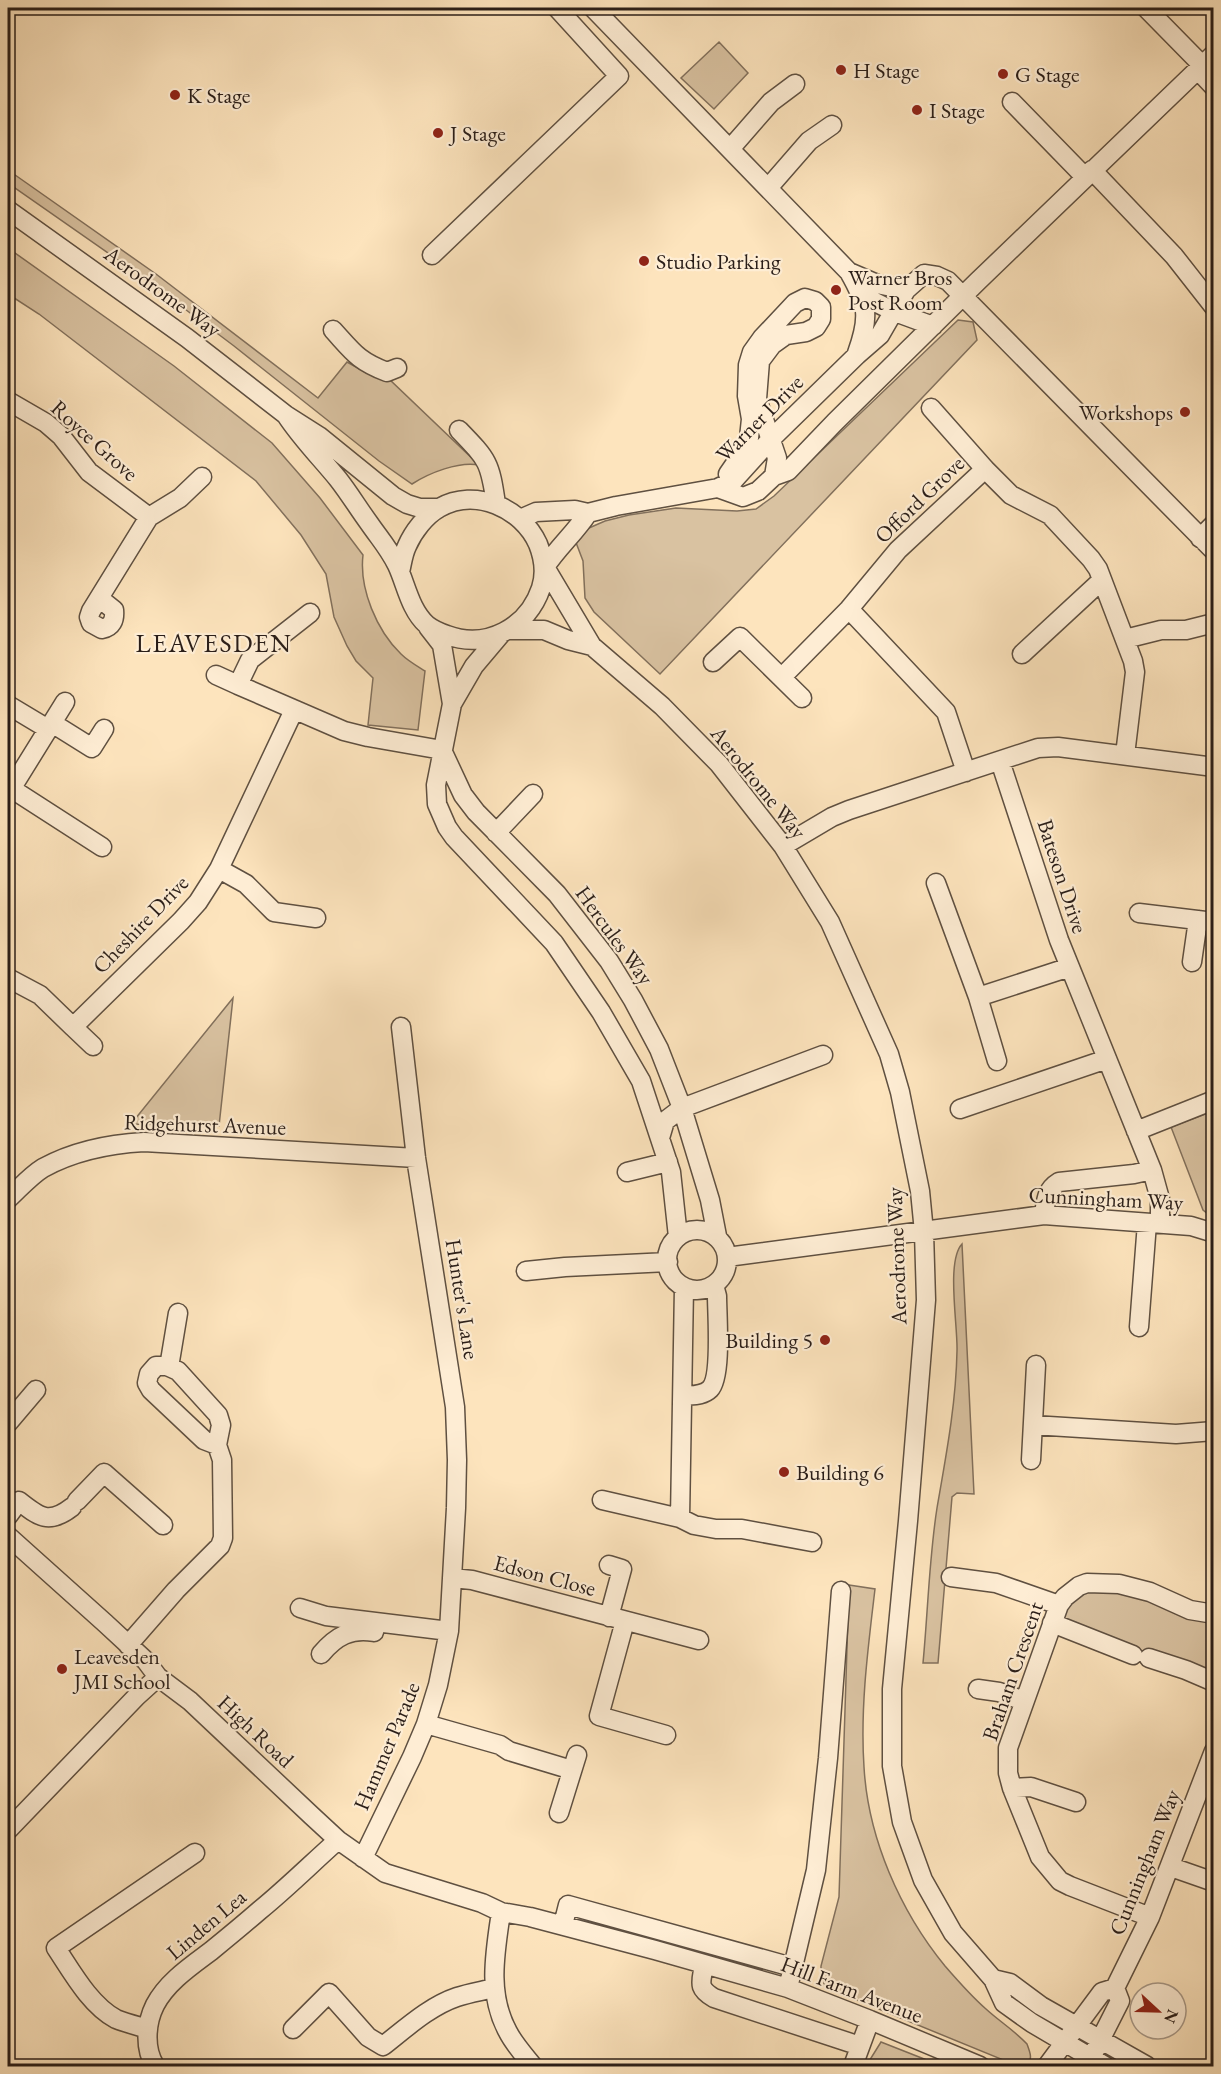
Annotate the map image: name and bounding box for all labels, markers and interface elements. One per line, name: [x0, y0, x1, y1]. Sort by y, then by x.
place label: H Stage: [853, 56, 920, 85]
place label: G Stage: [1015, 60, 1080, 89]
marker: H Stage: [834, 63, 848, 77]
marker: G Stage: [996, 67, 1010, 81]
place label: K Stage: [187, 81, 251, 110]
marker: K Stage: [168, 88, 182, 102]
place label: I Stage: [929, 96, 985, 125]
marker: I Stage: [910, 103, 924, 117]
place label: J Stage: [448, 119, 506, 148]
marker: J Stage: [431, 126, 445, 140]
street label: Aerodrome Way: [98, 239, 227, 344]
place label: Studio Parking: [656, 247, 781, 276]
marker: Studio Parking: [637, 254, 651, 268]
place label: Warner Bros Post Room: [848, 263, 952, 317]
marker: Warner Bros Post Room: [829, 283, 843, 297]
street label: Warner Drive: [709, 368, 810, 469]
street label: Royce Grove: [45, 393, 145, 488]
place label: Workshops: [1079, 398, 1173, 427]
marker: Workshops: [1178, 405, 1192, 419]
street label: Offord Grove: [868, 449, 971, 549]
district label: LEAVESDEN: [136, 626, 292, 660]
street label: Aerodrome Way: [703, 719, 813, 845]
street label: Bateson Drive: [1030, 815, 1095, 937]
street label: Cheshire Drive: [86, 868, 195, 980]
street label: Hercules Way: [569, 880, 661, 991]
street label: Ridgehurst Avenue: [123, 1107, 287, 1142]
street label: Cunningham Way: [1028, 1180, 1184, 1217]
street label: Aerodrome Way: [880, 1186, 913, 1326]
street label: Hunter's Lane: [439, 1237, 486, 1362]
place label: Building 5: [725, 1326, 813, 1355]
marker: Building 5: [818, 1333, 832, 1347]
place label: Building 6: [796, 1458, 884, 1487]
marker: Building 6: [777, 1465, 791, 1479]
street label: Edson Close: [491, 1548, 599, 1603]
street label: Braham Crescent: [975, 1598, 1050, 1744]
place label: Leavesden JMI School: [72, 1642, 170, 1696]
marker: Leavesden JMI School: [55, 1662, 69, 1676]
street label: Hammer Parade: [346, 1677, 427, 1815]
street label: High Road: [211, 1689, 301, 1775]
street label: Cunningham Way: [1102, 1785, 1187, 1939]
street label: Linden Lea: [160, 1882, 252, 1966]
street label: Hill Farm Avenue: [777, 1949, 927, 2030]
north arrow: [1128, 1981, 1188, 2041]
text: N: [1159, 2006, 1184, 2026]

